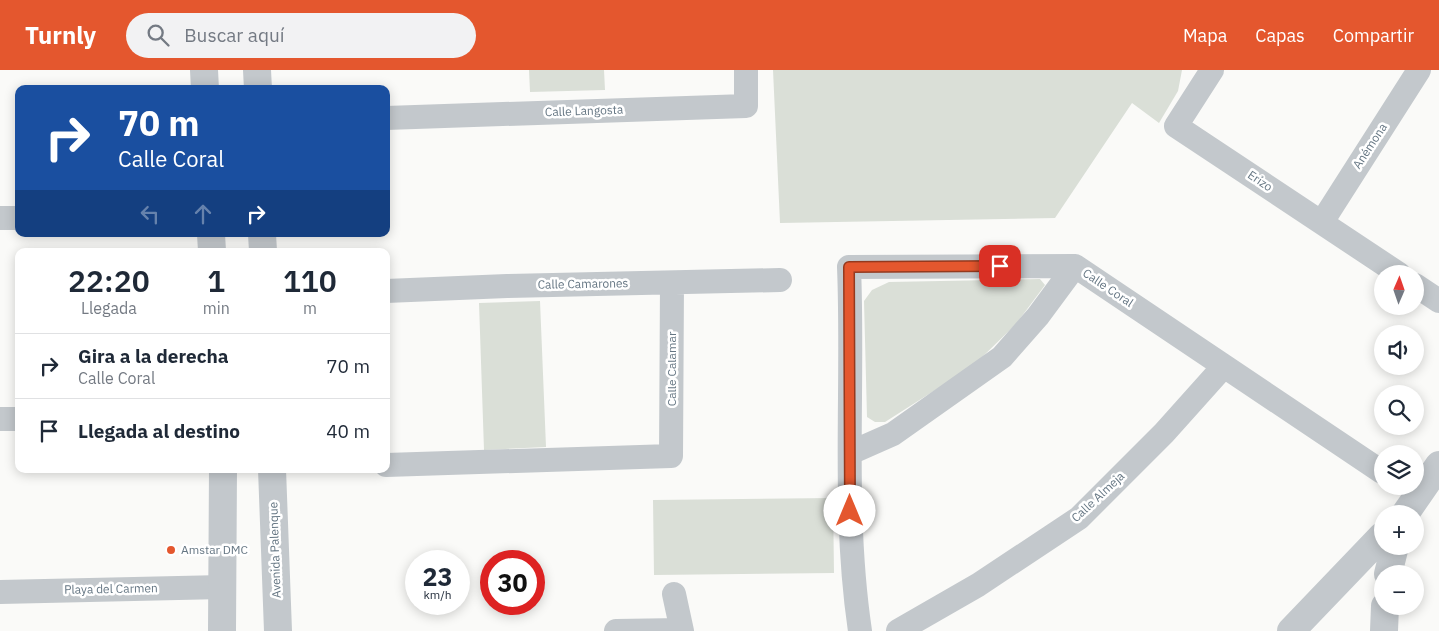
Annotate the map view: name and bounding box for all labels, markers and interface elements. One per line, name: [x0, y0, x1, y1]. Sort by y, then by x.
search box: [126, 13, 476, 58]
text: Turnly: [25, 19, 96, 51]
icon: search: [144, 21, 172, 49]
text: Buscar aquí: [184, 23, 285, 47]
text: Mapa: [1183, 24, 1227, 47]
text: Capas: [1255, 24, 1305, 47]
text: Compartir: [1333, 24, 1414, 47]
text: 70 m: [118, 100, 200, 146]
street label: Calle Langosta: [545, 102, 624, 119]
icon: right: [35, 105, 100, 170]
street label: Anémona: [1349, 120, 1390, 171]
text: Calle Coral: [118, 144, 224, 173]
street label: Erizo: [1245, 167, 1276, 194]
icon: left: [136, 200, 164, 228]
icon: ahead: [189, 200, 217, 228]
icon: right: [242, 200, 270, 228]
pin: [979, 245, 1021, 287]
icon: arrive: [986, 252, 1014, 280]
text: 22:20: [68, 261, 150, 300]
text: 1: [207, 261, 225, 300]
text: 110: [283, 261, 337, 300]
street label: Calle Coral: [1080, 265, 1136, 310]
north arrow: [1374, 265, 1424, 315]
map controls: [1374, 265, 1424, 615]
street label: Calle Camarones: [537, 275, 629, 292]
text: Llegada: [81, 298, 137, 318]
text: min: [203, 298, 230, 318]
text: m: [303, 298, 317, 318]
button: sound: [1374, 325, 1424, 375]
street label: Calle Calamar: [664, 331, 679, 406]
text: Gira a la derecha: [78, 344, 229, 368]
icon: right: [35, 352, 63, 380]
text: 70 m: [326, 354, 370, 378]
text: Calle Coral: [78, 368, 155, 388]
button: search: [1374, 385, 1424, 435]
icon: arrive: [35, 417, 63, 445]
text: Llegada al destino: [78, 419, 240, 443]
text: 40 m: [326, 419, 370, 443]
button: layers: [1374, 445, 1424, 495]
street label: Calle Almeja: [1068, 468, 1128, 525]
position arrow: [823, 484, 875, 536]
street label: Avenida Palenque: [265, 501, 284, 598]
button: +: [1374, 505, 1424, 555]
place label: Amstar DMC: [181, 542, 249, 557]
marker: Amstar DMC: [165, 544, 177, 556]
speed limit sign: 30: [480, 550, 545, 615]
text: 23: [422, 560, 453, 593]
button: −: [1374, 565, 1424, 615]
street label: Playa del Carmen: [64, 580, 158, 597]
text: km/h: [423, 587, 452, 602]

